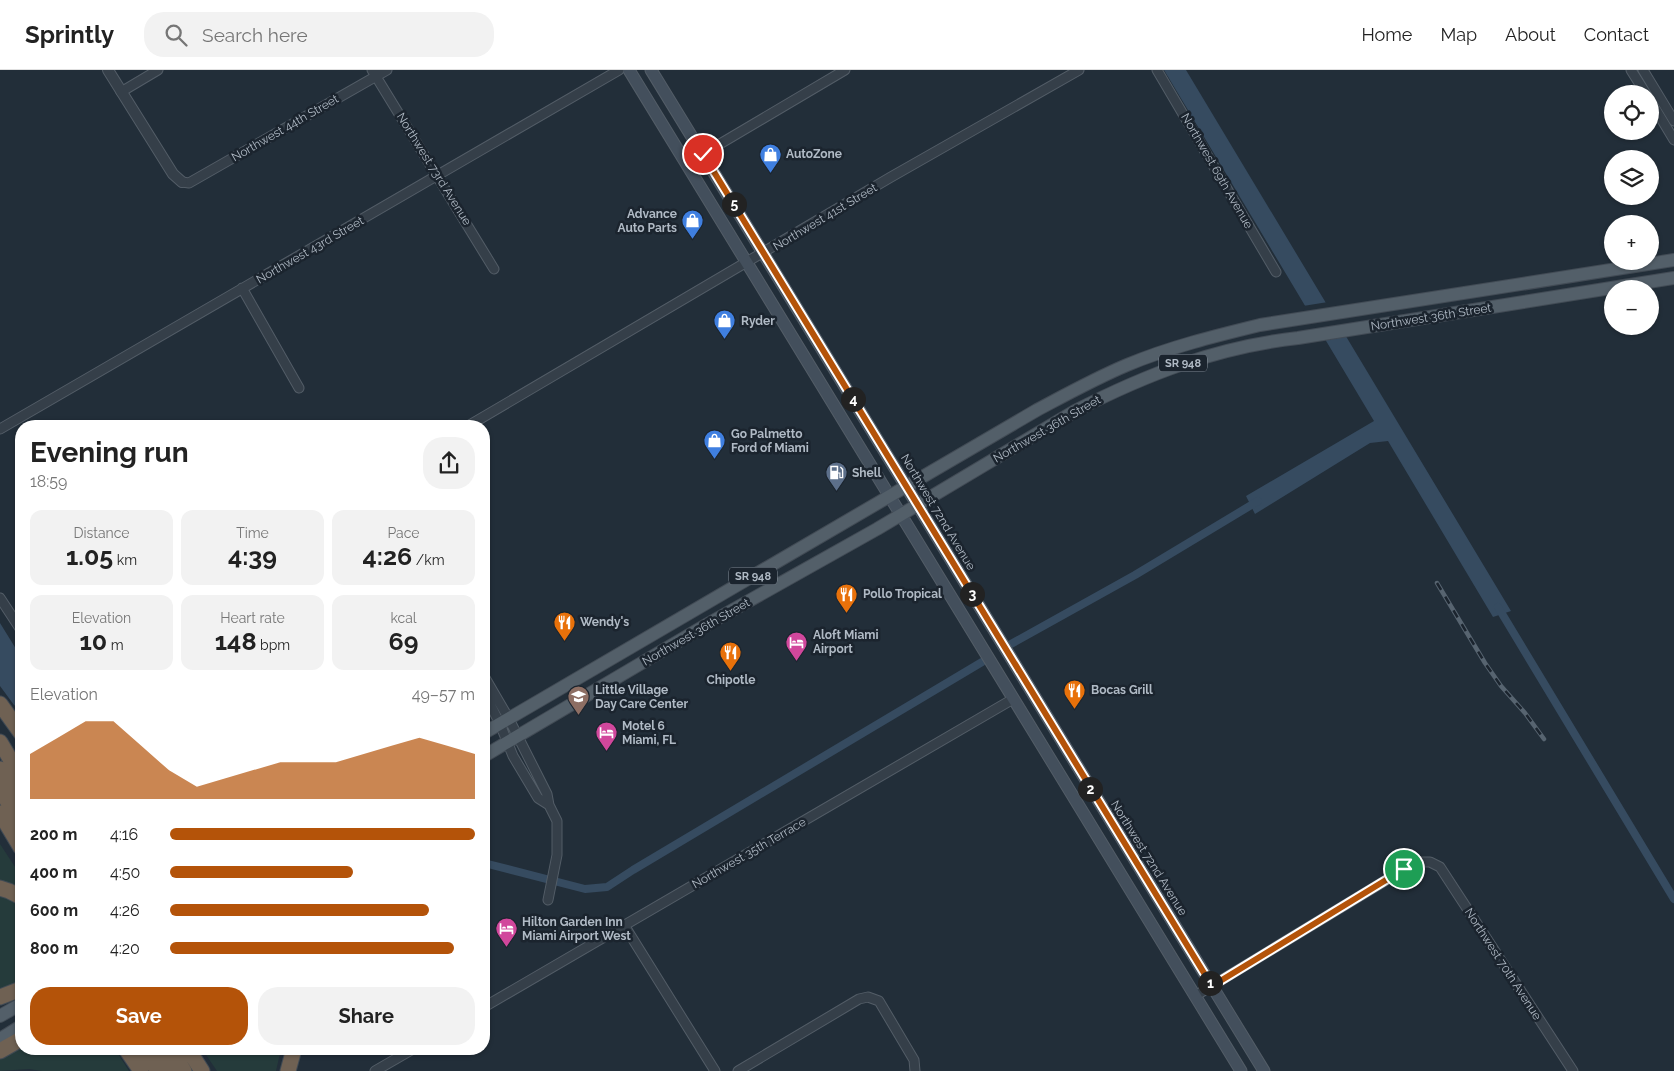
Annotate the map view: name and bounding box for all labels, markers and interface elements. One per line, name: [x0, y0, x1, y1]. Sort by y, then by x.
search box: [144, 12, 494, 57]
text: Sprintly: [25, 20, 114, 49]
icon: search: [162, 21, 190, 49]
text: Search here: [202, 24, 308, 46]
text: Home: [1361, 24, 1412, 45]
text: Map: [1440, 24, 1477, 45]
text: About: [1505, 24, 1556, 45]
text: Contact: [1584, 24, 1649, 45]
map controls: [1604, 85, 1659, 335]
button: locate: [1604, 85, 1659, 140]
street label: Northwest 44th Street: [229, 92, 341, 164]
street label: Northwest 73rd Avenue: [394, 110, 474, 228]
street label: Northwest 69th Avenue: [1178, 111, 1256, 231]
pin: [682, 133, 724, 175]
icon: check: [689, 140, 717, 168]
shop icon: AutoZone: [758, 142, 782, 173]
place label: AutoZone: [786, 147, 842, 161]
button: layers: [1604, 150, 1659, 205]
street label: Northwest 41st Street: [771, 180, 879, 254]
pin: 5: [722, 192, 746, 216]
text: 5: [731, 196, 738, 212]
place label: Advance Auto Parts: [618, 207, 677, 235]
shop icon: Advance Auto Parts: [681, 209, 705, 240]
street label: Northwest 43rd Street: [254, 214, 366, 286]
button: +: [1604, 215, 1659, 270]
button: −: [1604, 280, 1659, 335]
street label: Northwest 36th Street: [1370, 301, 1492, 333]
shop icon: Ryder: [713, 309, 737, 340]
place label: Ryder: [741, 314, 775, 328]
road number: SR 948: [1159, 354, 1207, 372]
pin: 4: [840, 386, 866, 412]
text: 4: [850, 391, 858, 407]
street label: Northwest 36th Street: [991, 392, 1103, 466]
place label: Go Palmetto Ford of Miami: [731, 427, 809, 455]
shop icon: Go Palmetto Ford of Miami: [703, 429, 727, 460]
text: Evening run: [30, 436, 189, 469]
button: share: [423, 437, 475, 489]
street label: Northwest 72nd Avenue: [898, 451, 978, 573]
fuel station icon: Shell: [824, 461, 848, 492]
place label: Shell: [852, 466, 882, 480]
text: 18:59: [30, 472, 67, 491]
text: Distance: [73, 525, 130, 541]
text: Time: [236, 525, 269, 541]
text: Pace: [387, 525, 420, 541]
text: 1.05: [66, 541, 113, 571]
text: 4:39: [228, 541, 277, 571]
text: 4:26: [362, 541, 412, 571]
text: km: [113, 552, 137, 568]
text: /km: [412, 552, 445, 568]
road number: SR 948: [729, 568, 777, 584]
restaurant icon: Pollo Tropical: [835, 582, 859, 613]
pin: 3: [960, 582, 984, 606]
text: 3: [969, 586, 976, 602]
place label: Pollo Tropical: [863, 587, 942, 601]
street label: Northwest 36th Street: [640, 595, 752, 669]
text: Elevation: [72, 610, 131, 626]
text: Heart rate: [220, 610, 285, 626]
text: kcal: [390, 610, 417, 626]
restaurant icon: Wendy's: [552, 610, 576, 641]
place label: Wendy's: [580, 615, 629, 629]
text: 10: [79, 626, 107, 656]
text: 148: [215, 626, 257, 656]
text: 69: [389, 626, 418, 656]
place label: Aloft Miami Airport: [813, 628, 879, 656]
hotel icon: Aloft Miami Airport: [785, 630, 809, 661]
text: m: [107, 637, 124, 653]
text: bpm: [257, 637, 290, 653]
restaurant icon: Chipotle: [719, 641, 743, 672]
place label: Chipotle: [707, 673, 755, 687]
restaurant icon: Bocas Grill: [1063, 678, 1087, 709]
place label: Little Village Day Care Center: [595, 683, 688, 711]
place label: Bocas Grill: [1091, 683, 1153, 697]
text: Elevation: [30, 685, 98, 704]
text: 49–57 m: [412, 685, 475, 704]
school or university icon: Little Village Day Care Center: [567, 685, 591, 716]
place label: Motel 6 Miami, FL: [622, 719, 676, 747]
hotel icon: Motel 6 Miami, FL: [594, 721, 618, 752]
pin: 2: [1078, 776, 1102, 802]
text: 2: [1087, 781, 1094, 797]
street label: Northwest 72nd Avenue: [1108, 798, 1190, 918]
street label: Northwest 35th Terrace: [690, 815, 808, 891]
text: 200 m: [30, 825, 77, 844]
text: 4:16: [110, 825, 138, 844]
pin: [1383, 848, 1425, 890]
icon: arrive: [1390, 855, 1418, 883]
text: 400 m: [30, 863, 78, 882]
text: 4:50: [110, 863, 140, 882]
text: 600 m: [30, 901, 78, 920]
text: 4:26: [110, 901, 140, 920]
street label: Northwest 70th Avenue: [1462, 906, 1544, 1022]
place label: Hilton Garden Inn Miami Airport West: [522, 915, 631, 943]
hotel icon: Hilton Garden Inn Miami Airport West: [494, 917, 518, 948]
text: 800 m: [30, 939, 78, 958]
text: 4:20: [110, 939, 140, 958]
pin: 1: [1198, 970, 1222, 996]
text: 1: [1207, 975, 1214, 991]
button: Save: [30, 987, 248, 1045]
button: Share: [258, 987, 475, 1045]

